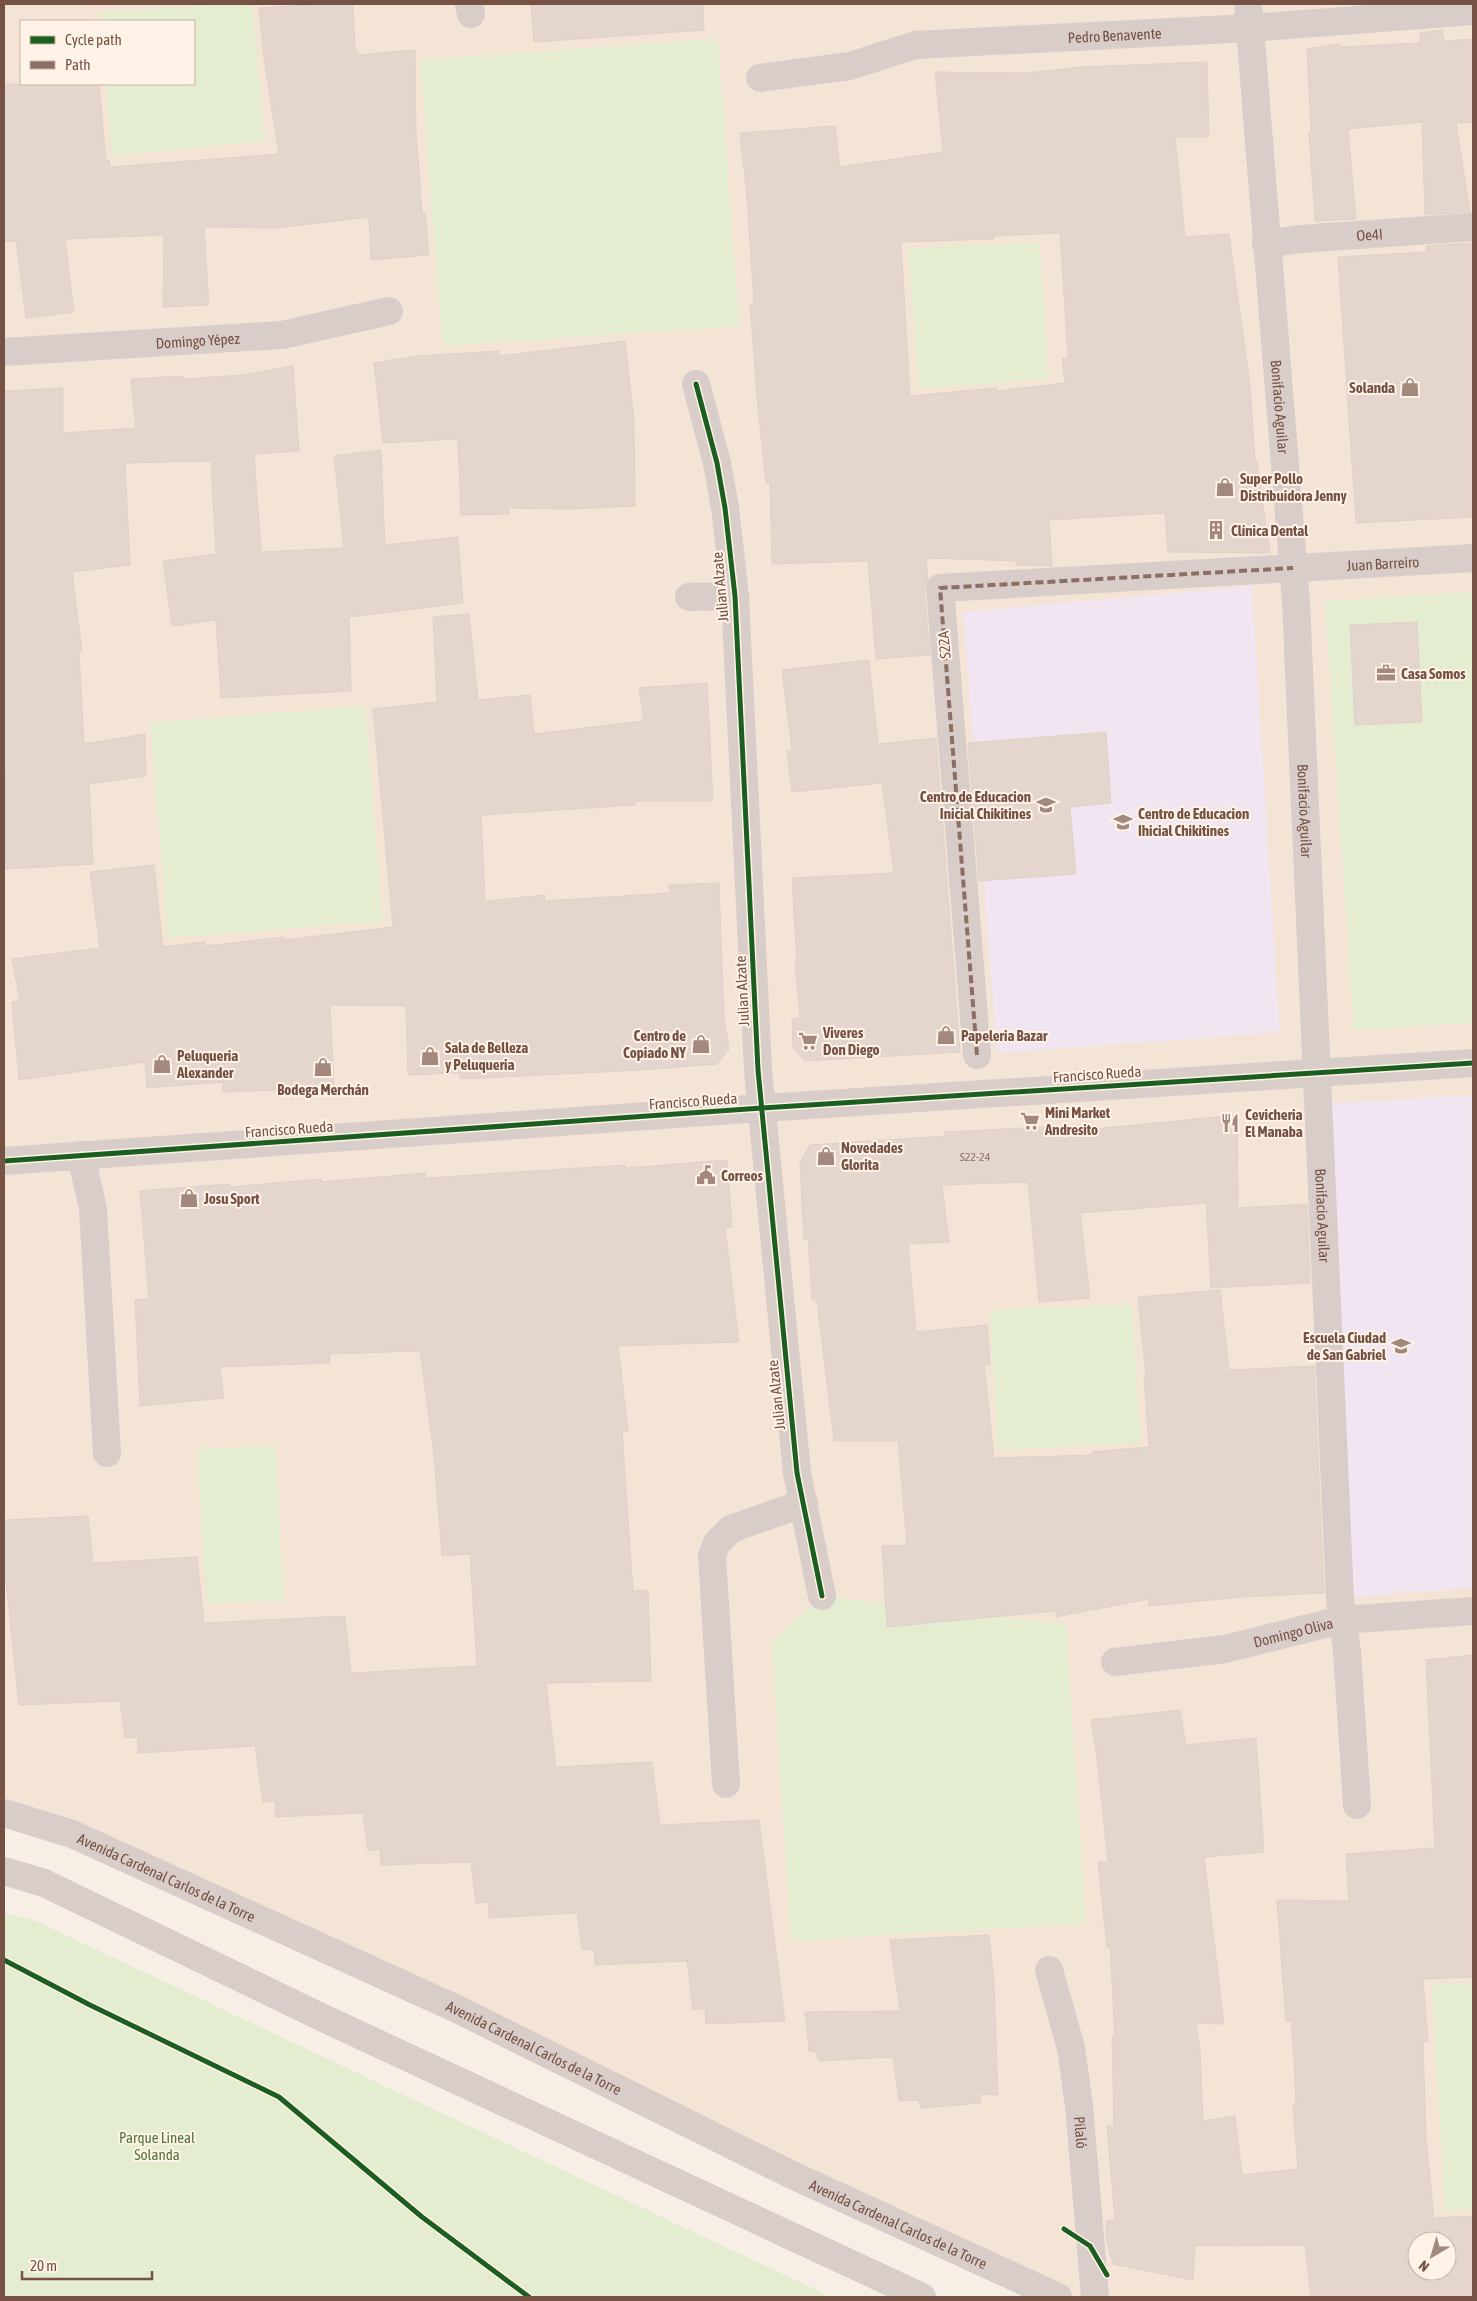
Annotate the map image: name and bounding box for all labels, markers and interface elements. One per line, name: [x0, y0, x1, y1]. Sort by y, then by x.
legend: [20, 20, 195, 85]
street label: Pedro Benavente: [1067, 24, 1162, 46]
text: Cycle path: [65, 31, 122, 48]
text: Path: [65, 56, 91, 73]
street label: Oe4I: [1356, 225, 1383, 244]
street label: Domingo Yépez: [155, 329, 241, 351]
street label: Bonifacio Aguilar: [1268, 359, 1293, 455]
shop icon: Solanda: [1399, 376, 1421, 398]
place label: Solanda: [1349, 379, 1395, 396]
place label: Super Pollo Distribuidora Jenny: [1240, 470, 1348, 504]
shop icon: Super Pollo Distribuidora Jenny: [1214, 476, 1236, 498]
building icon: Clínica Dental: [1205, 519, 1227, 541]
place label: Clínica Dental: [1231, 522, 1309, 539]
street label: Julian Alzate: [708, 551, 732, 623]
street label: Juan Barreiro: [1346, 553, 1420, 574]
street label: S22A: [934, 630, 954, 660]
office icon: Casa Somos: [1375, 662, 1397, 684]
place label: Casa Somos: [1401, 665, 1466, 682]
street label: Bonifacio Aguilar: [1295, 763, 1316, 859]
place label: Centro de Educacion Inicial Chikitines: [920, 788, 1032, 822]
school or university icon: Centro de Educacion Inicial Chikitines: [1035, 794, 1057, 816]
place label: Centro de Educacion Ihicial Chikitines: [1138, 805, 1249, 839]
school or university icon: Centro de Educacion Ihicial Chikitines: [1112, 811, 1134, 833]
street label: Julian Alzate: [732, 955, 752, 1027]
place label: Viveres Don Diego: [822, 1024, 880, 1058]
shop icon: Papeleria Bazar: [935, 1024, 957, 1046]
place label: Centro de Copiado NY: [623, 1027, 686, 1061]
place label: Papeleria Bazar: [961, 1027, 1048, 1044]
supermarket icon: Viveres Don Diego: [797, 1030, 819, 1052]
shop icon: Centro de Copiado NY: [690, 1033, 712, 1055]
place label: Sala de Belleza y Peluqueria: [445, 1039, 528, 1073]
shop icon: Sala de Belleza y Peluqueria: [419, 1045, 441, 1067]
place label: Peluqueria Alexander: [176, 1047, 238, 1081]
shop icon: Peluqueria Alexander: [151, 1053, 173, 1075]
shop icon: Bodega Merchán: [312, 1056, 334, 1078]
street label: Francisco Rueda: [1052, 1062, 1142, 1086]
place label: Bodega Merchán: [277, 1081, 369, 1098]
street label: Francisco Rueda: [648, 1089, 738, 1113]
place label: Mini Market Andresito: [1044, 1104, 1111, 1138]
place label: Cevicheria El Manaba: [1245, 1106, 1303, 1140]
supermarket icon: Mini Market Andresito: [1019, 1110, 1041, 1132]
restaurant icon: Cevicheria El Manaba: [1219, 1112, 1241, 1134]
street label: Francisco Rueda: [244, 1117, 334, 1141]
place label: Novedades Glorita: [841, 1139, 904, 1173]
shop icon: Novedades Glorita: [815, 1145, 837, 1167]
house number: S22-24: [960, 1150, 991, 1164]
public building icon: Correos: [695, 1164, 717, 1186]
place label: Correos: [721, 1167, 763, 1184]
street label: Bonifacio Aguilar: [1313, 1168, 1334, 1263]
shop icon: Josu Sport: [178, 1187, 200, 1209]
place label: Josu Sport: [203, 1190, 260, 1207]
place label: Escuela Ciudad de San Gabriel: [1303, 1329, 1387, 1363]
school or university icon: Escuela Ciudad de San Gabriel: [1390, 1335, 1412, 1357]
street label: Julian Alzate: [764, 1359, 788, 1431]
street label: Domingo Oliva: [1252, 1614, 1335, 1650]
street label: Avenida Cardenal Carlos de la Torre: [75, 1829, 258, 1925]
street label: Avenida Cardenal Carlos de la Torre: [444, 1997, 625, 2098]
street label: Pilaló: [1071, 2115, 1091, 2149]
park label: Parque Lineal Solanda: [119, 2129, 195, 2163]
street label: Avenida Cardenal Carlos de la Torre: [807, 2176, 990, 2272]
north arrow: [1407, 2231, 1457, 2281]
scale bar: [22, 2248, 152, 2280]
text: 20 m: [30, 2257, 57, 2274]
text: N: [1416, 2257, 1432, 2275]

